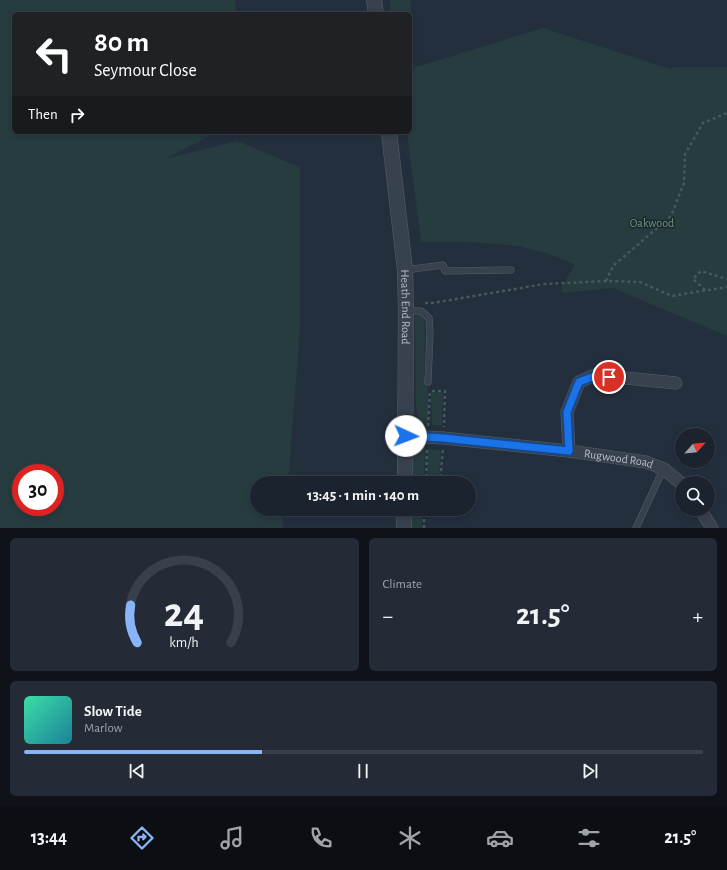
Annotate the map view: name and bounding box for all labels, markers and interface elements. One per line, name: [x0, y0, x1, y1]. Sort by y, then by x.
icon: left: [28, 28, 80, 80]
text: 80 m: [94, 29, 149, 57]
text: Seymour Close: [94, 62, 197, 80]
icon: right: [66, 104, 88, 126]
text: Then: [28, 107, 58, 122]
park label: Oakwood: [630, 217, 674, 229]
street label: Heath End Road: [399, 269, 412, 345]
pin: [592, 360, 626, 394]
icon: arrive: [598, 366, 620, 388]
position arrow: [385, 415, 427, 457]
north arrow: [675, 428, 715, 468]
map controls: [675, 428, 715, 516]
street label: Rugwood Road: [583, 447, 655, 470]
speed limit sign: 30: [12, 464, 64, 516]
button: search: [675, 476, 715, 516]
text: 13:45 · 1 min · 140 m: [307, 488, 419, 503]
text: Climate: [383, 578, 422, 591]
text: 24: [164, 592, 205, 633]
text: 21.5°: [516, 600, 570, 630]
text: −: [383, 605, 393, 627]
text: +: [692, 605, 703, 627]
text: km/h: [170, 635, 199, 649]
text: Slow Tide: [84, 704, 142, 719]
text: Marlow: [84, 722, 122, 735]
icon: previous: [126, 760, 148, 782]
icon: pause: [352, 760, 374, 782]
icon: next: [579, 760, 601, 782]
icon: directions: [128, 824, 156, 852]
icon: music: [218, 824, 246, 852]
icon: phone: [307, 824, 335, 852]
icon: climate: [396, 824, 424, 852]
icon: car: [486, 824, 514, 852]
icon: filters: [575, 824, 603, 852]
text: 13:44: [31, 829, 67, 847]
text: 21.5°: [664, 829, 696, 847]

